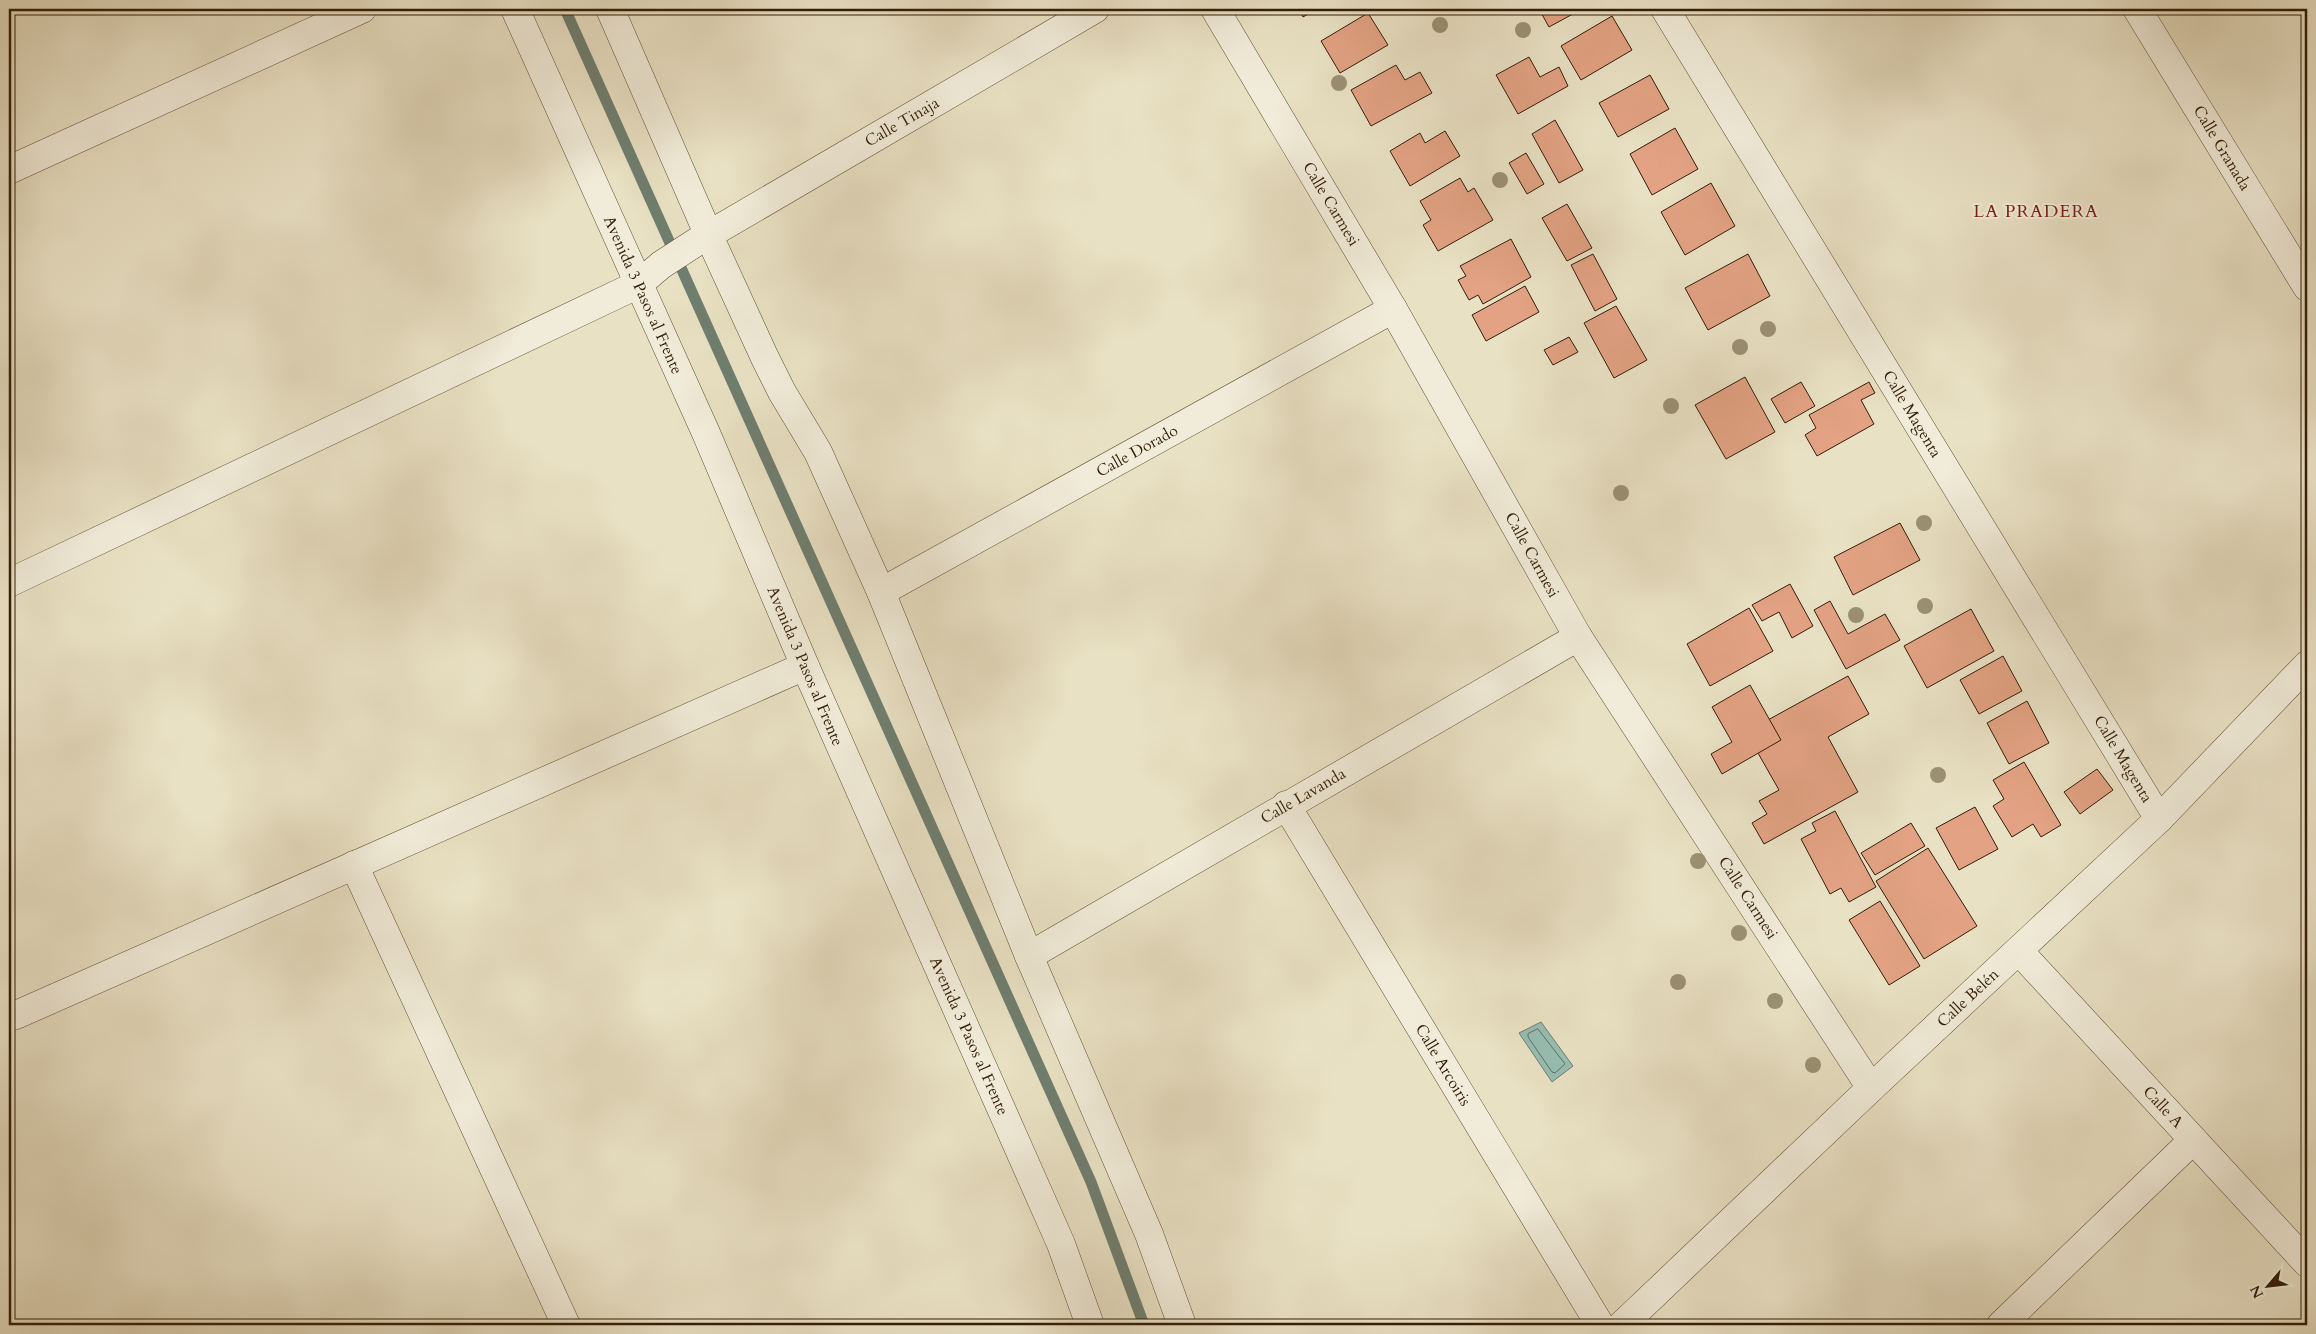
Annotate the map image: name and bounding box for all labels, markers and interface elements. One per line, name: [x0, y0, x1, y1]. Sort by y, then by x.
street label: Calle Tinaja: [861, 92, 943, 152]
street label: Calle Granada: [2188, 101, 2256, 195]
street label: Calle Carmesi: [1297, 158, 1365, 251]
district label: LA PRADERA: [1973, 199, 2099, 224]
street label: Avenida 3 Pasos al Frente: [598, 212, 688, 378]
street label: Calle Magenta: [1877, 366, 1947, 462]
street label: Calle Dorado: [1092, 419, 1182, 483]
street label: Calle Carmesi: [1499, 508, 1565, 602]
street label: Avenida 3 Pasos al Frente: [761, 583, 849, 749]
street label: Calle Magenta: [2088, 711, 2158, 807]
street label: Calle Lavanda: [1256, 763, 1350, 829]
street label: Calle Carmesi: [1713, 852, 1783, 944]
street label: Avenida 3 Pasos al Frente: [924, 953, 1014, 1119]
street label: Calle Belén: [1932, 964, 2004, 1032]
street label: Calle Arcoiris: [1410, 1020, 1476, 1110]
street label: Calle A: [2138, 1081, 2189, 1133]
north arrow: [2244, 1262, 2294, 1312]
text: N: [2246, 1282, 2268, 1302]

